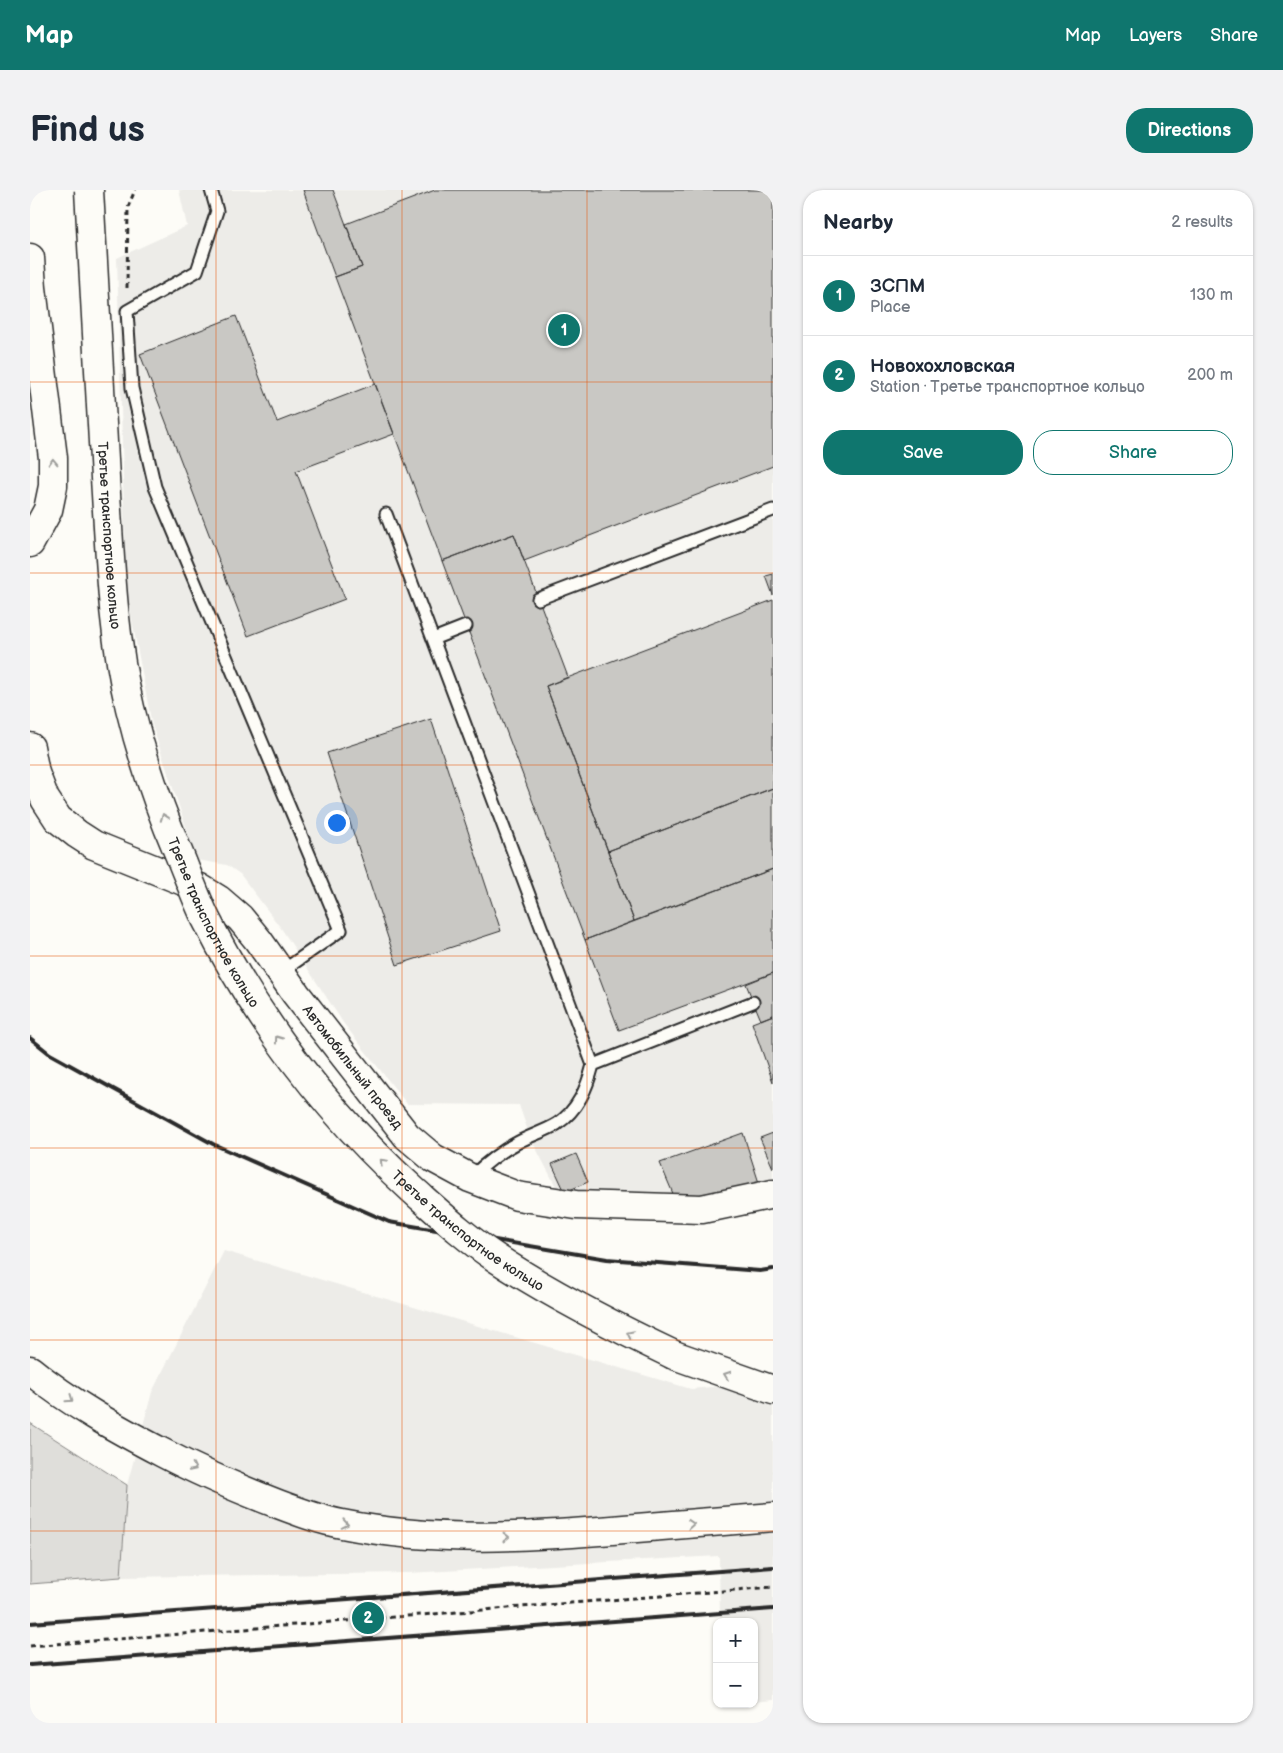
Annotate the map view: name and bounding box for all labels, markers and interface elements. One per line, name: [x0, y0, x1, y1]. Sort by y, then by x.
text: Map: [25, 21, 73, 50]
text: Map: [1065, 25, 1101, 46]
text: Layers: [1129, 25, 1182, 46]
text: Share: [1210, 25, 1258, 46]
button: Directions: [1126, 108, 1253, 153]
text: Find us: [30, 109, 145, 152]
text: Nearby: [823, 210, 893, 235]
text: 2 results: [1171, 213, 1233, 232]
text: ЗСПМ: [870, 275, 925, 298]
text: 1: [836, 286, 842, 305]
text: 130 m: [1190, 286, 1233, 305]
text: Place: [870, 298, 911, 317]
pin: 1: [548, 311, 580, 349]
text: Новохохловская: [870, 355, 1015, 378]
text: 2: [834, 366, 844, 385]
text: 200 m: [1187, 366, 1233, 385]
text: Station · Третье транспортное кольцо: [870, 378, 1145, 397]
button: Save: [823, 430, 1023, 475]
button: Share: [1033, 430, 1233, 475]
street label: Третье транспортное кольцо: [95, 441, 125, 630]
one-way arrow: [47, 458, 58, 466]
your location: [324, 810, 350, 836]
one-way arrow: [160, 813, 170, 822]
street label: Третье транспортное кольцо: [165, 835, 263, 1010]
street label: Автомобильный проезд: [299, 1001, 407, 1132]
one-way arrow: [275, 1035, 284, 1045]
one-way arrow: [380, 1159, 389, 1168]
street label: Третье транспортное кольцо: [389, 1167, 547, 1294]
one-way arrow: [626, 1330, 635, 1340]
one-way arrow: [723, 1371, 732, 1381]
one-way arrow: [64, 1393, 73, 1402]
one-way arrow: [188, 1462, 197, 1472]
one-way arrow: [687, 1518, 695, 1529]
one-way arrow: [340, 1519, 349, 1529]
one-way arrow: [503, 1532, 511, 1542]
pin: 2: [352, 1599, 384, 1637]
map controls: [713, 1618, 758, 1708]
button: +: [713, 1618, 758, 1663]
button: −: [713, 1663, 758, 1708]

